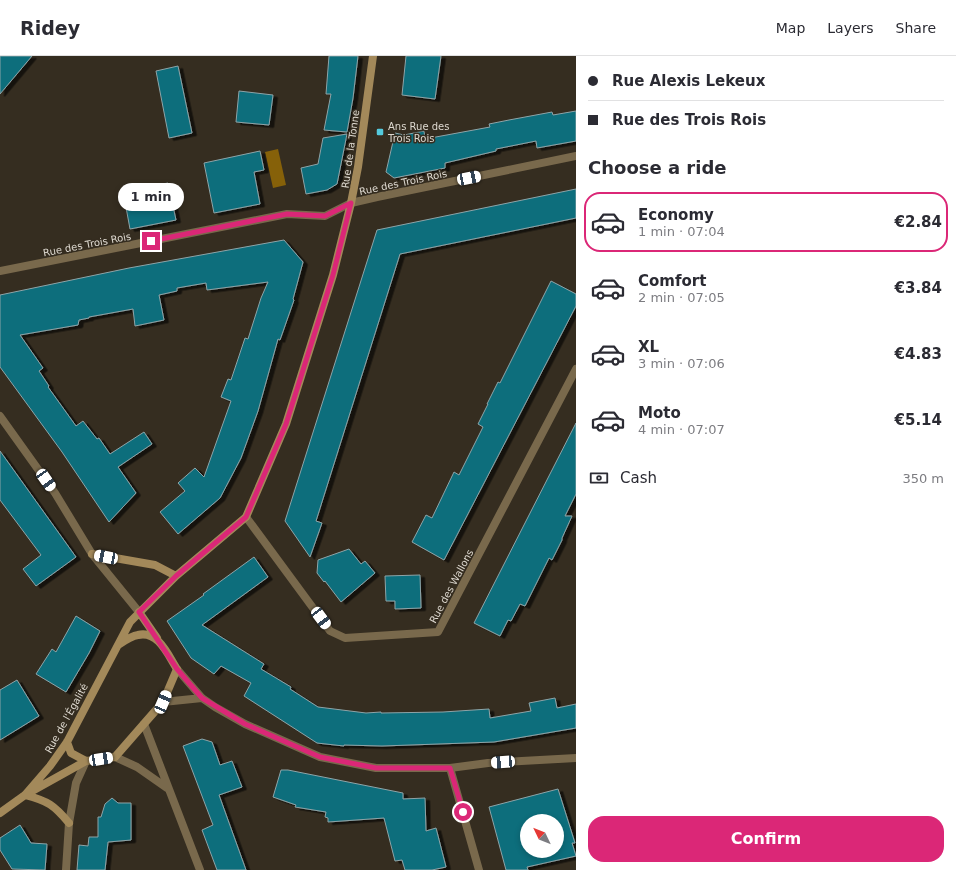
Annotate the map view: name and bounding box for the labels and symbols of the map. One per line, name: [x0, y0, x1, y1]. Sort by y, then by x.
street label: Rue de la Tonne: [340, 109, 361, 189]
place label: Ans Rue des Trois Rois: [387, 121, 449, 144]
marker: Ans Rue des Trois Rois: [375, 127, 385, 137]
street label: Rue des Trois Rois: [358, 168, 448, 197]
car: [456, 170, 482, 186]
callout: 1 min: [118, 183, 184, 211]
street label: Rue des Trois Rois: [42, 231, 132, 258]
route end: [142, 232, 160, 250]
car: [34, 467, 58, 493]
street label: Rue des Wallons: [427, 548, 475, 625]
car: [93, 549, 119, 565]
car: [309, 605, 333, 631]
street label: Rue de l'Égalité: [42, 681, 90, 755]
car: [153, 689, 173, 715]
car: [88, 751, 114, 767]
car: [491, 755, 515, 769]
route start: [454, 803, 472, 821]
north arrow: [520, 814, 564, 858]

